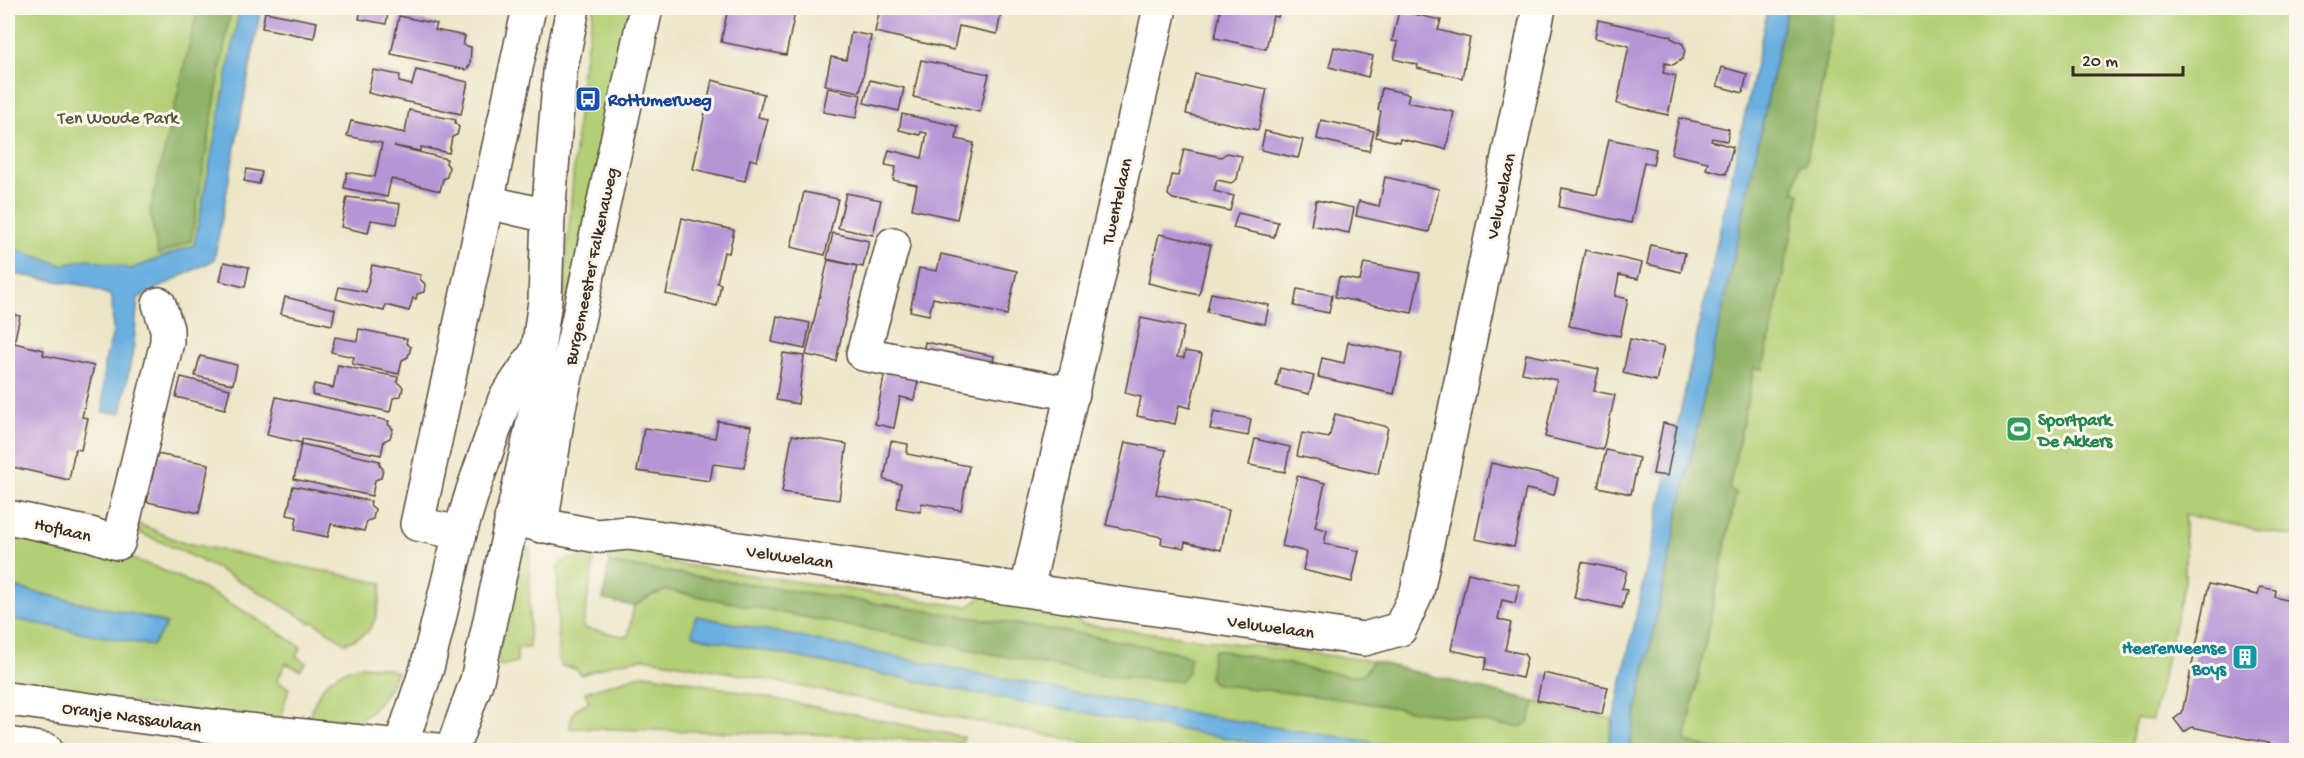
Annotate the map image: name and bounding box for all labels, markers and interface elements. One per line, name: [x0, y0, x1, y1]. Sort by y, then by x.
scale bar: [2073, 39, 2182, 77]
text: 20 m: [2082, 52, 2118, 73]
bus stop icon: Rottumerweg: [573, 84, 603, 114]
place label: Rottumerweg: [607, 91, 712, 112]
park label: Ten Woude Park: [57, 109, 180, 130]
street label: Veluwelaan: [1483, 151, 1522, 242]
street label: Twentelaan: [1098, 156, 1139, 248]
street label: Burgemeester Falkenaweg: [561, 166, 624, 368]
place label: Sportpark De Akkers: [2036, 411, 2114, 453]
sports icon: Sportpark De Akkers: [2004, 414, 2034, 444]
street label: Hoflaan: [32, 515, 93, 548]
street label: Veluwelaan: [744, 542, 835, 575]
street label: Veluwelaan: [1225, 612, 1316, 645]
place label: Heerenveense Boys: [2122, 639, 2227, 681]
building icon: Heerenveense Boys: [2230, 642, 2260, 672]
street label: Oranje Nassaulaan: [61, 698, 203, 739]

